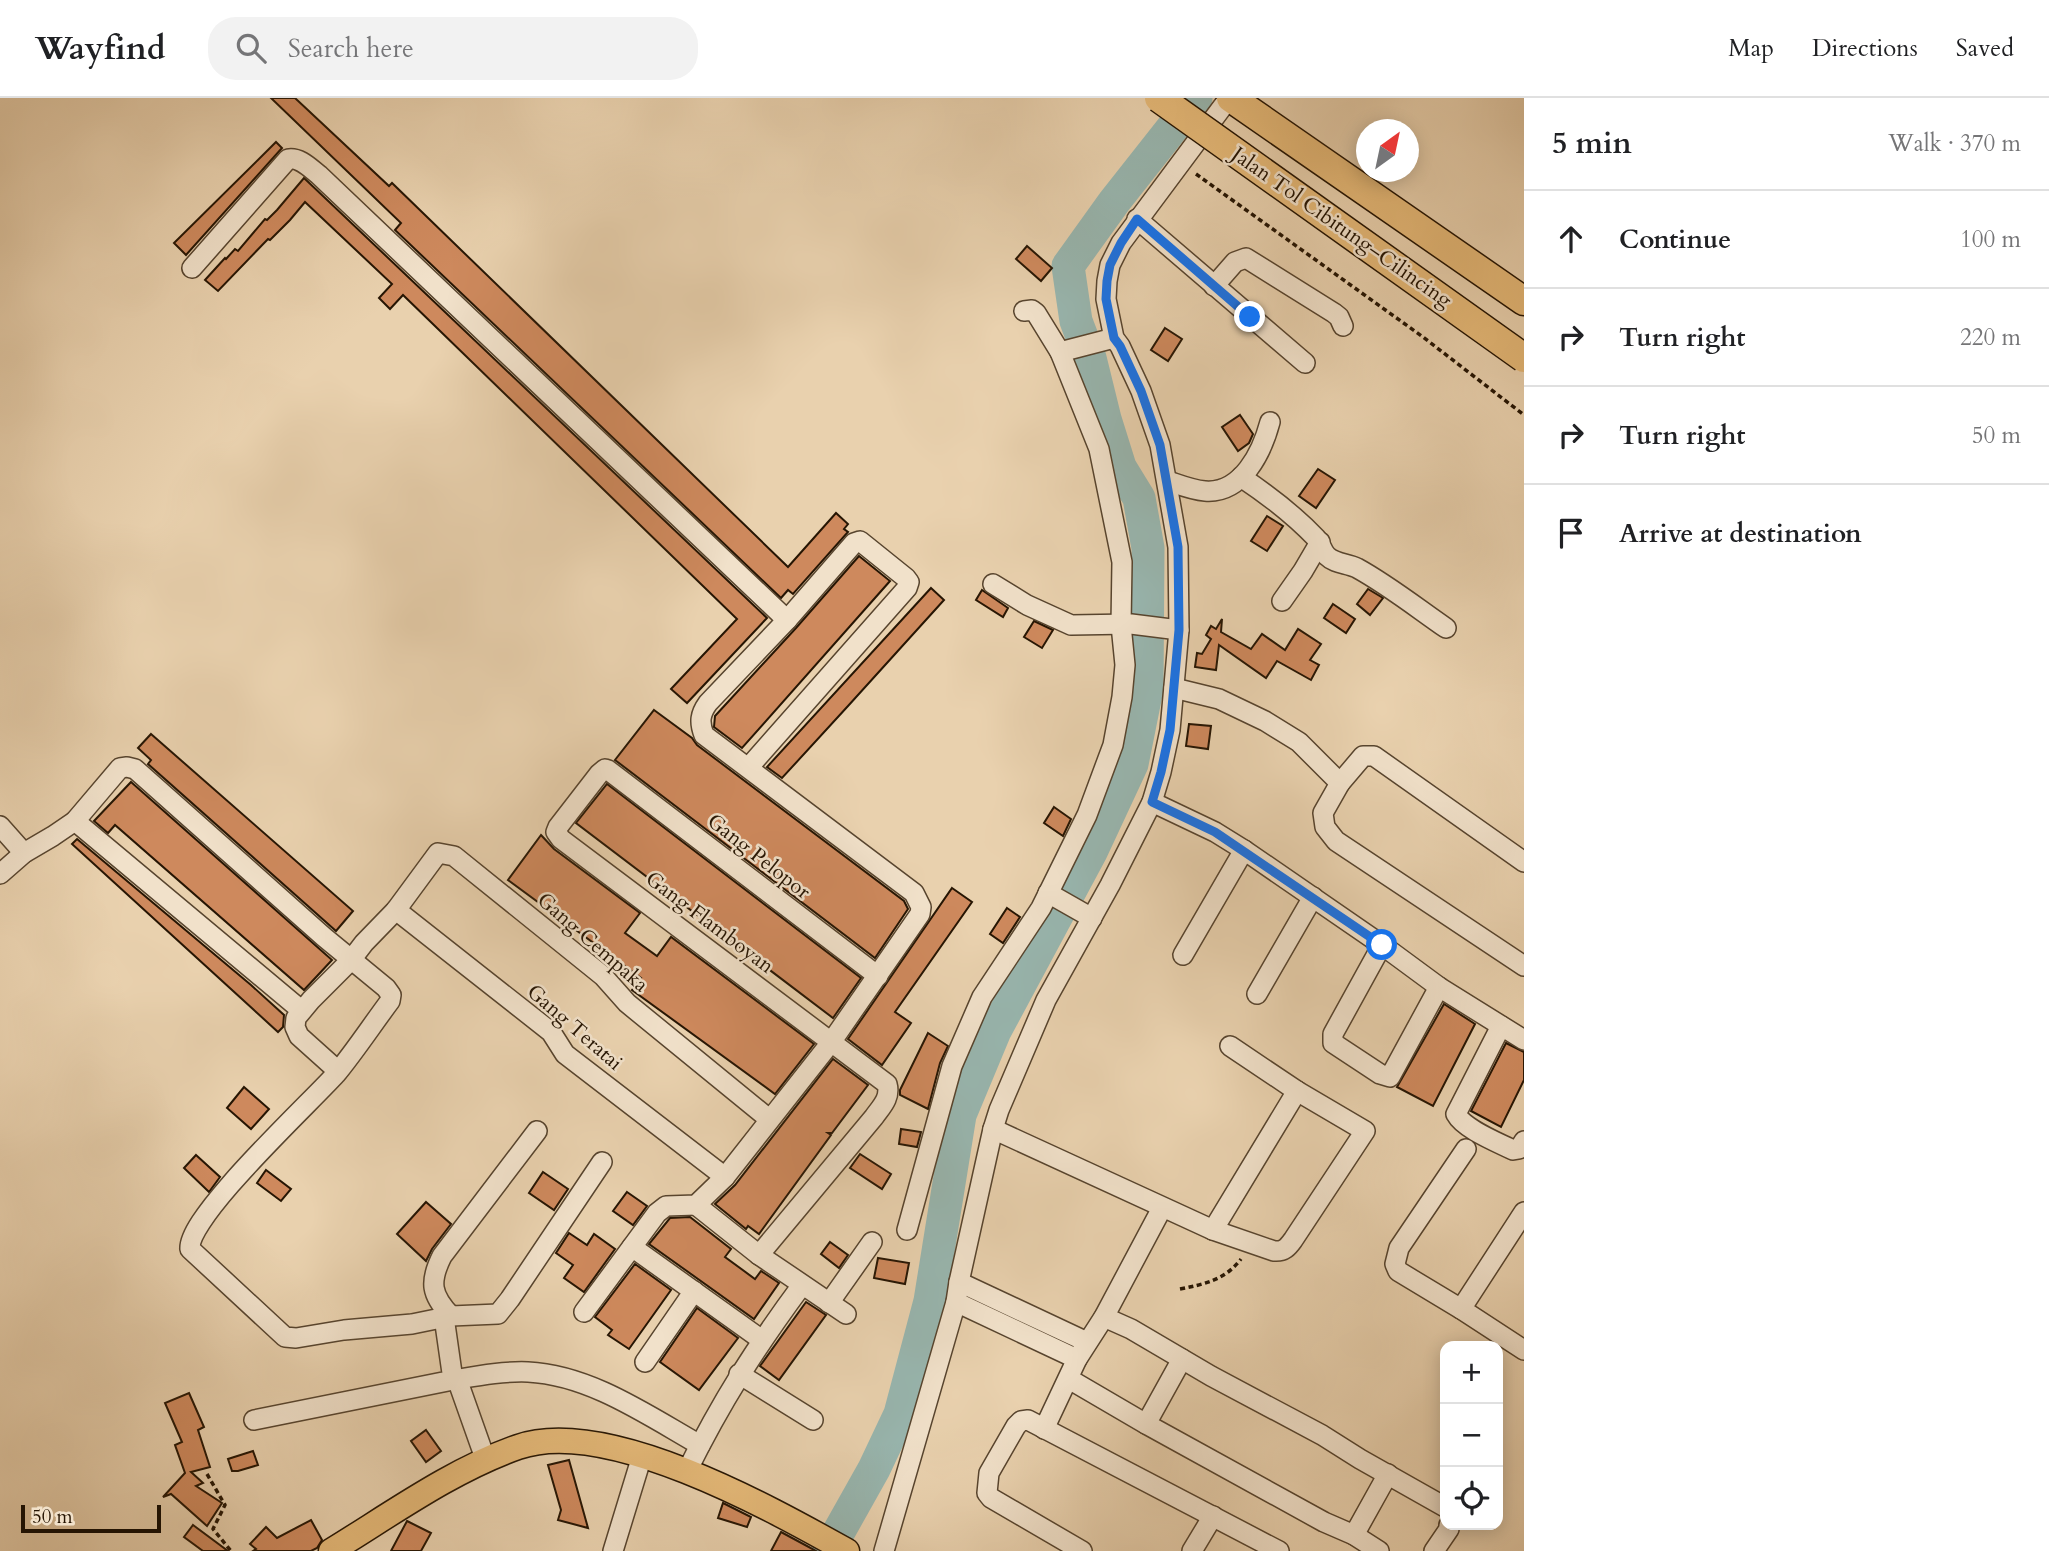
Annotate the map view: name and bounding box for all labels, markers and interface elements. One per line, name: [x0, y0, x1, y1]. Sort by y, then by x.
search box: [208, 17, 698, 80]
text: Wayfind: [35, 26, 166, 71]
icon: search: [232, 29, 270, 67]
text: Search here: [288, 31, 414, 66]
text: Map: [1728, 32, 1774, 65]
text: Directions: [1812, 32, 1918, 65]
text: Saved: [1956, 32, 2014, 65]
north arrow: [1356, 119, 1419, 182]
text: 5 min: [1552, 123, 1632, 164]
text: Walk · 370 m: [1888, 128, 2021, 159]
street label: Jalan Tol Cibitung–Cilincing: [1223, 138, 1458, 315]
icon: ahead: [1552, 220, 1590, 258]
text: Continue: [1619, 222, 1731, 257]
text: 100 m: [1960, 224, 2021, 255]
route end: [1234, 301, 1265, 332]
icon: right: [1552, 318, 1590, 356]
text: Turn right: [1619, 320, 1746, 355]
text: 220 m: [1960, 322, 2021, 353]
icon: right: [1552, 416, 1590, 454]
text: Turn right: [1619, 418, 1746, 453]
text: 50 m: [1972, 420, 2021, 451]
icon: arrive: [1552, 514, 1590, 552]
text: Arrive at destination: [1619, 516, 1862, 551]
street label: Gang Pelopor: [701, 807, 817, 906]
street label: Gang Flamboyan: [640, 865, 780, 980]
street label: Gang Cempaka: [531, 886, 655, 999]
route start: [1366, 929, 1397, 960]
street label: Gang Teratai: [521, 978, 629, 1077]
map controls: [1440, 1341, 1503, 1530]
button: +: [1440, 1341, 1503, 1404]
button: −: [1440, 1404, 1503, 1467]
button: locate: [1440, 1467, 1503, 1530]
scale bar: [21, 1502, 161, 1534]
text: 50 m: [32, 1504, 73, 1530]

